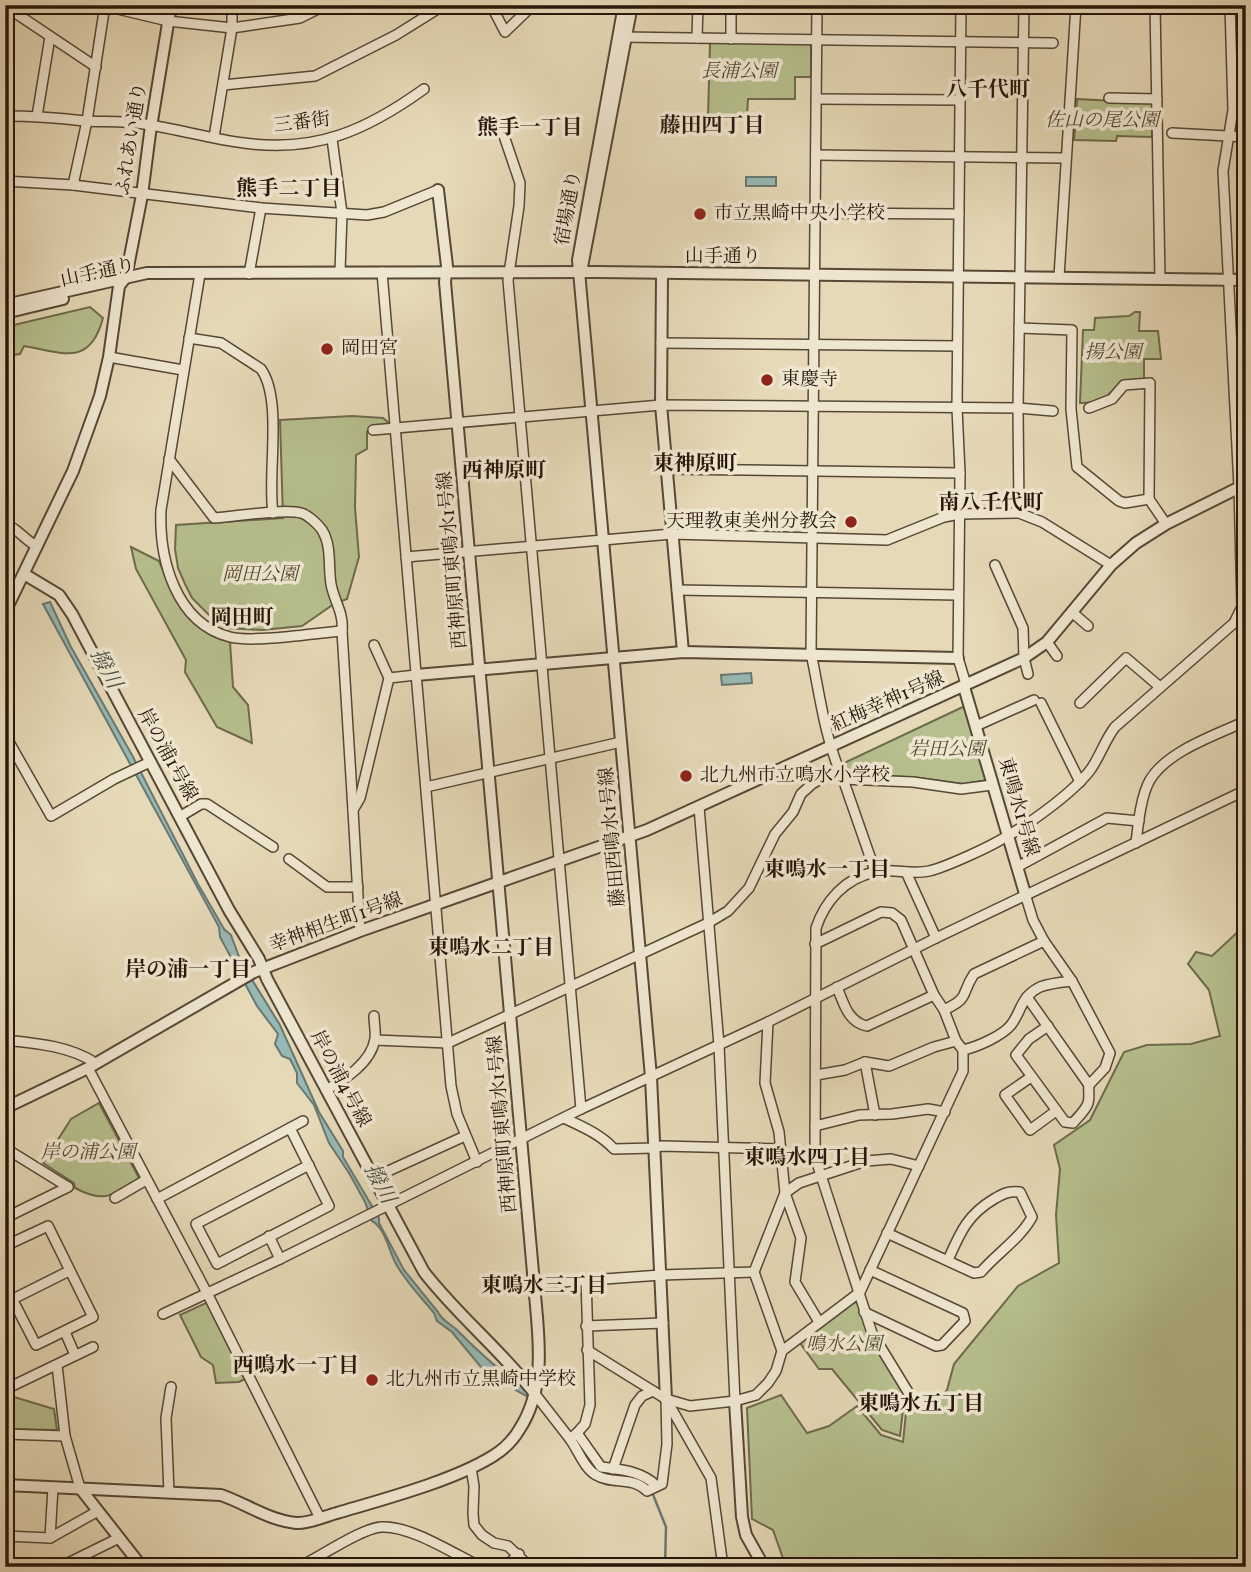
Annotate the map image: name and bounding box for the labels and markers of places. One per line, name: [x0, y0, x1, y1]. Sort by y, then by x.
place label: 市立黒崎中央小学校: [714, 201, 885, 227]
marker: 市立黒崎中央小学校: [692, 206, 708, 222]
place label: 岡田宮: [341, 336, 398, 362]
marker: 岡田宮: [319, 341, 335, 357]
place label: 東慶寺: [781, 367, 838, 393]
marker: 東慶寺: [759, 372, 775, 388]
place label: 天理教東美州分教会: [666, 509, 837, 535]
marker: 天理教東美州分教会: [843, 514, 859, 530]
place label: 北九州市立鳴水小学校: [700, 763, 890, 789]
marker: 北九州市立鳴水小学校: [678, 768, 694, 784]
place label: 北九州市立黒崎中学校: [386, 1367, 576, 1393]
marker: 北九州市立黒崎中学校: [364, 1372, 380, 1388]

